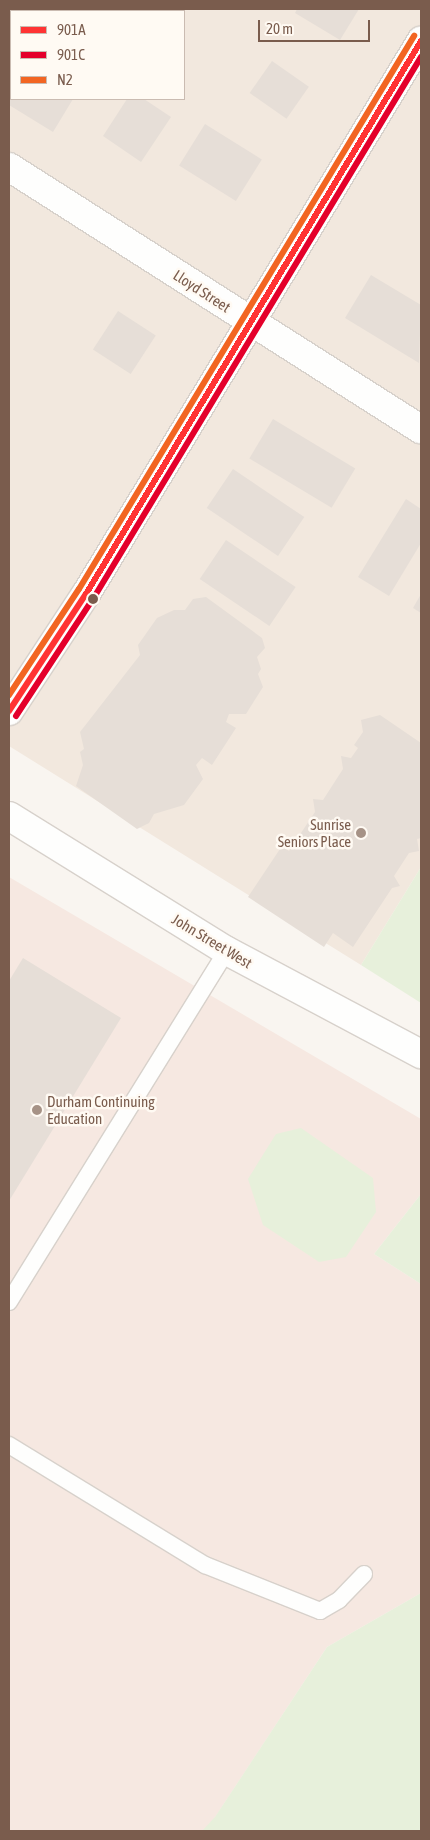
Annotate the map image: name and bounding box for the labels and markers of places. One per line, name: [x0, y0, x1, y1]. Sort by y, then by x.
unlabelled marker: [88, 594, 98, 604]
place label: Sunrise Seniors Place: [278, 815, 351, 850]
marker: Sunrise Seniors Place: [355, 827, 367, 839]
place label: Durham Continuing Education: [47, 1092, 155, 1127]
marker: Durham Continuing Education: [31, 1104, 43, 1116]

